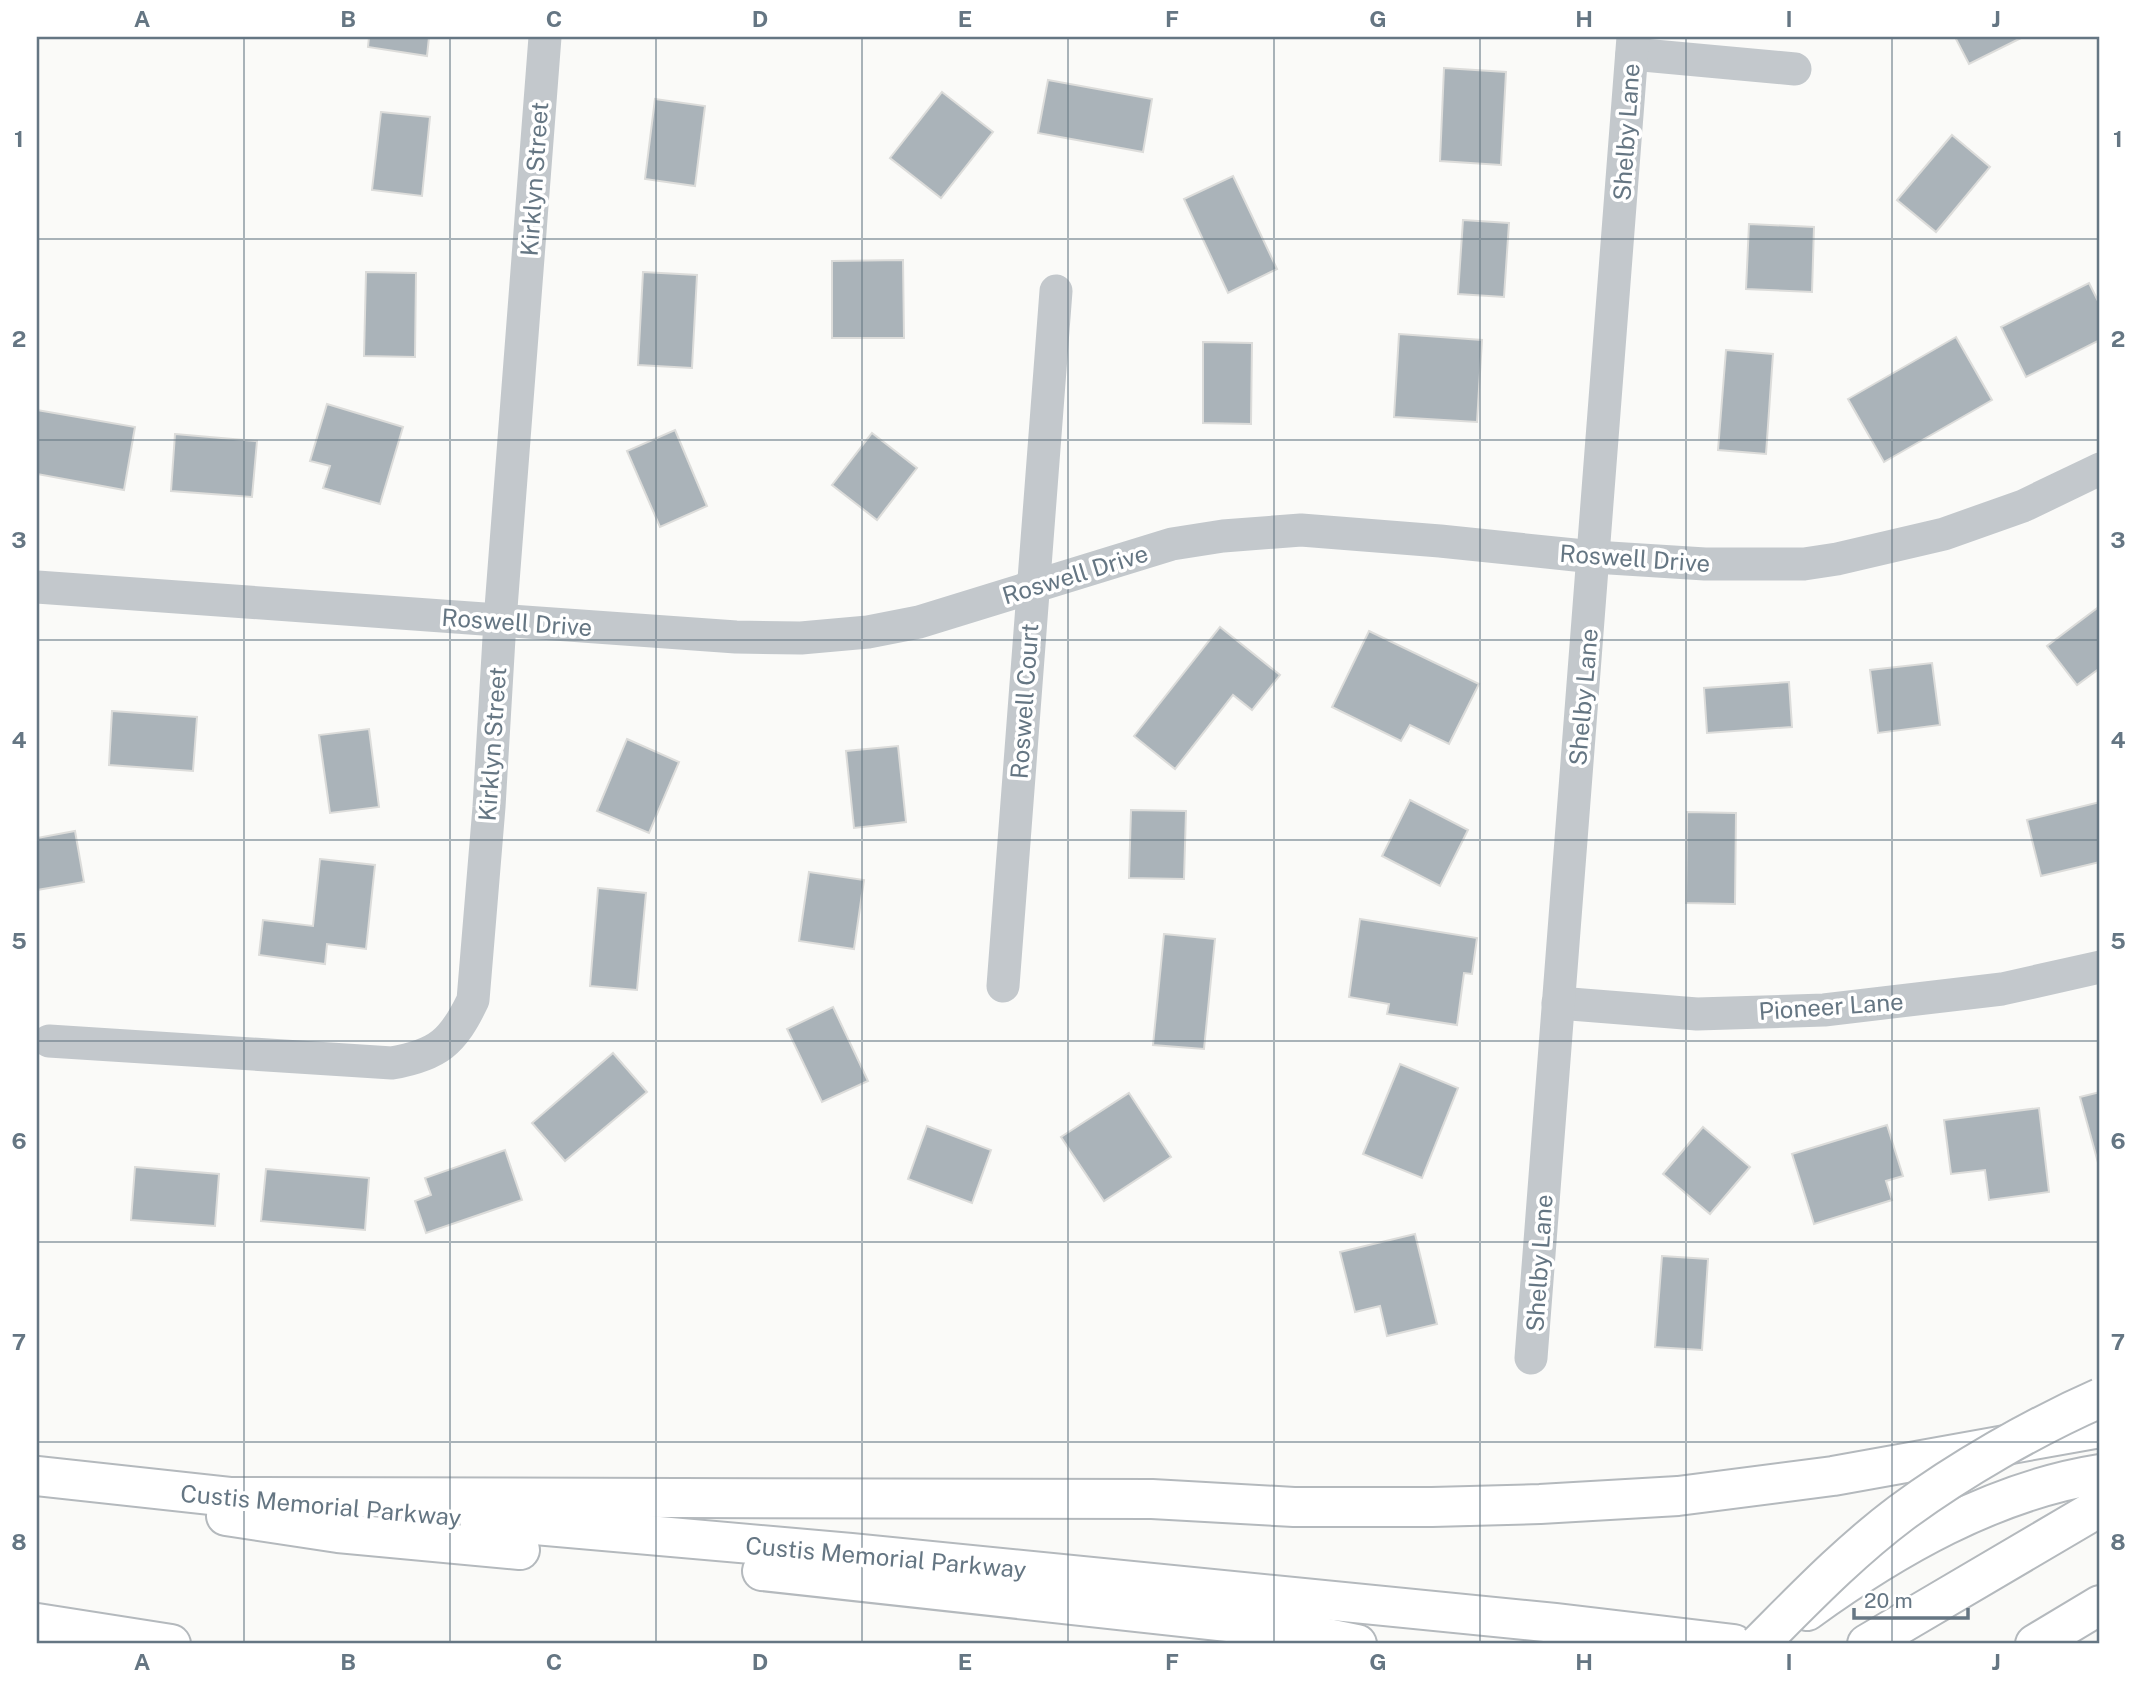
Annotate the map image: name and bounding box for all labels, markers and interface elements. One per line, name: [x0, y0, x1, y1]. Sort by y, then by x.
text: A: [134, 5, 151, 32]
text: B: [340, 5, 356, 32]
text: C: [546, 5, 562, 32]
text: D: [752, 5, 768, 32]
text: E: [958, 5, 972, 32]
text: F: [1165, 5, 1179, 32]
text: G: [1369, 5, 1387, 32]
text: H: [1575, 5, 1593, 32]
text: I: [1785, 5, 1793, 32]
text: J: [1991, 5, 2001, 32]
street label: Shelby Lane: [1607, 62, 1645, 202]
street label: Kirklyn Street: [515, 101, 553, 257]
text: 1: [14, 125, 24, 152]
text: 1: [2113, 125, 2123, 152]
text: 2: [12, 325, 26, 352]
text: 2: [2111, 325, 2125, 352]
text: 3: [11, 526, 27, 553]
text: 3: [2110, 526, 2126, 553]
street label: Roswell Drive: [999, 539, 1151, 609]
street label: Roswell Drive: [1559, 539, 1711, 577]
street label: Roswell Drive: [441, 603, 593, 641]
street label: Roswell Court: [1005, 622, 1043, 780]
street label: Shelby Lane: [1563, 627, 1603, 767]
street label: Kirklyn Street: [473, 666, 511, 822]
text: 4: [11, 726, 27, 753]
text: 4: [2110, 726, 2126, 753]
text: 5: [11, 927, 27, 954]
text: 5: [2110, 927, 2126, 954]
street label: Pioneer Lane: [1758, 987, 1904, 1025]
text: 6: [11, 1127, 27, 1154]
text: 6: [2110, 1127, 2126, 1154]
street label: Shelby Lane: [1520, 1193, 1558, 1333]
text: 7: [12, 1328, 26, 1355]
text: 7: [2111, 1328, 2125, 1355]
street label: Custis Memorial Parkway: [179, 1479, 463, 1531]
text: 8: [11, 1528, 27, 1555]
text: 8: [2110, 1528, 2126, 1555]
street label: Custis Memorial Parkway: [744, 1531, 1028, 1583]
scale bar: [1854, 1576, 1967, 1620]
text: 20 m: [1864, 1588, 1913, 1613]
text: A: [134, 1648, 151, 1675]
text: B: [340, 1648, 356, 1675]
text: C: [546, 1648, 562, 1675]
text: D: [752, 1648, 768, 1675]
text: E: [958, 1648, 972, 1675]
text: F: [1165, 1648, 1179, 1675]
text: G: [1369, 1648, 1387, 1675]
text: H: [1575, 1648, 1593, 1675]
text: I: [1785, 1648, 1793, 1675]
text: J: [1991, 1648, 2001, 1675]

